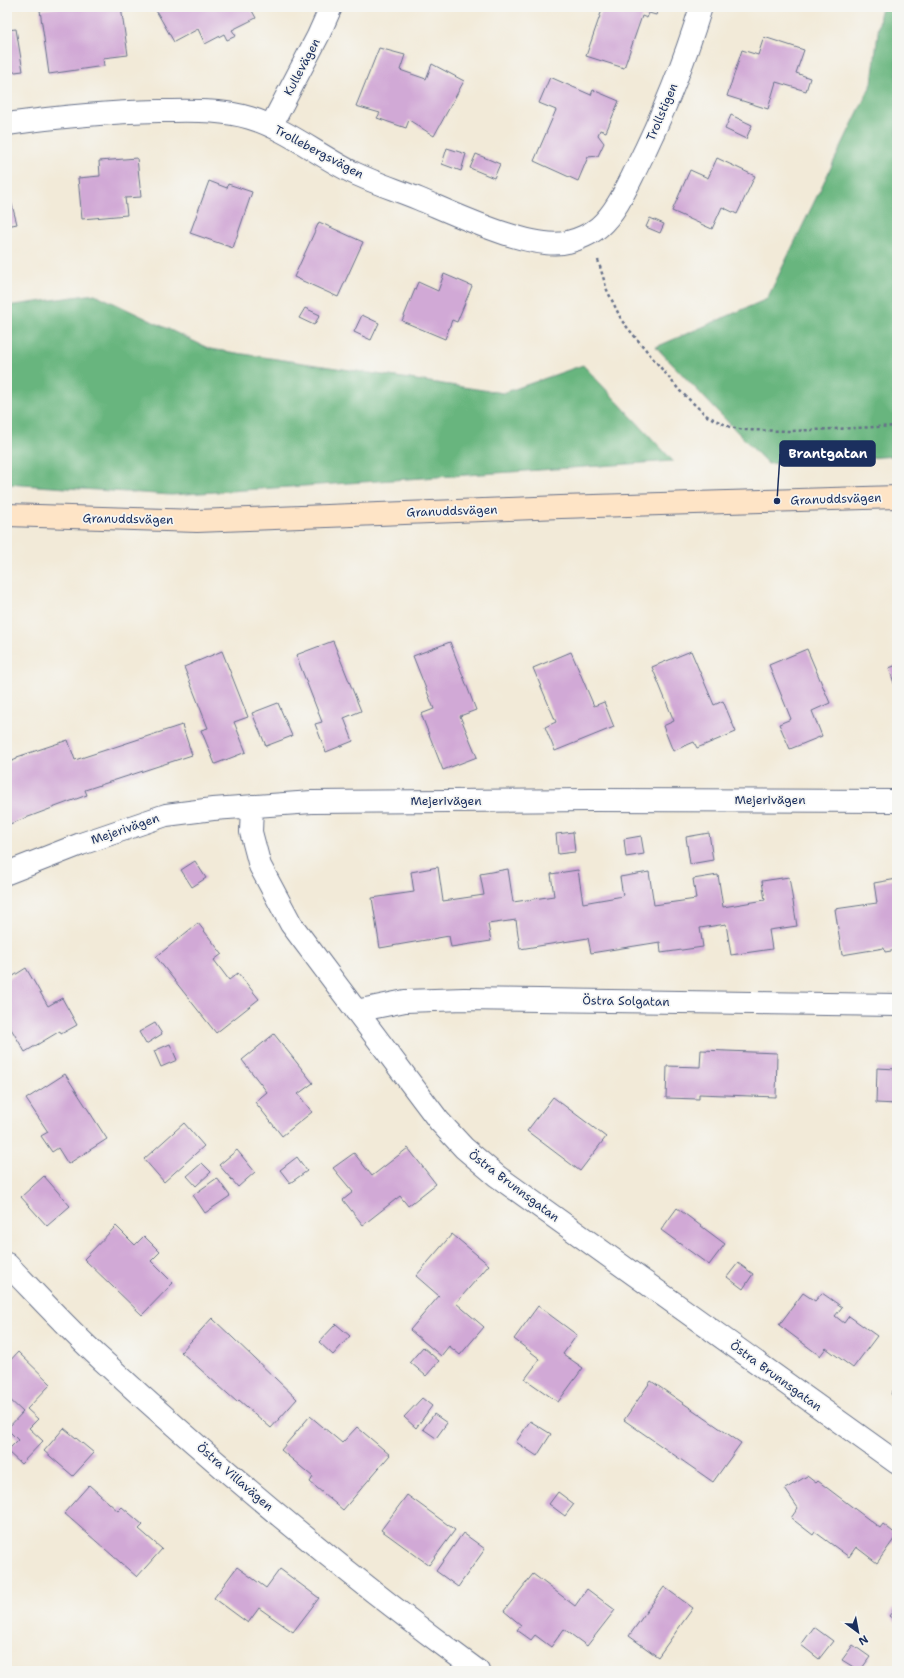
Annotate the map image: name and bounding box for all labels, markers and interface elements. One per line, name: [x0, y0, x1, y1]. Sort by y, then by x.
street label: Kullevägen: [280, 36, 324, 98]
street label: Trollstigen: [643, 81, 681, 143]
street label: Trollebergsvägen: [272, 122, 366, 182]
callout: Brantgatan: [780, 441, 875, 466]
text: Brantgatan: [789, 445, 868, 462]
street label: Granuddsvägen: [790, 489, 882, 509]
street label: Granuddsvägen: [406, 501, 498, 521]
street label: Granuddsvägen: [82, 510, 174, 528]
street label: Mejerivägen: [734, 792, 806, 808]
street label: Mejerivägen: [410, 793, 482, 809]
street label: Mejerivägen: [89, 810, 161, 848]
street label: Östra Solgatan: [582, 992, 670, 1010]
street label: Östra Brunnsgatan: [465, 1147, 563, 1225]
street label: Östra Brunnsgatan: [727, 1337, 825, 1415]
street label: Östra Villavägen: [193, 1439, 277, 1515]
north arrow: [838, 1612, 878, 1652]
text: N: [855, 1631, 871, 1649]

